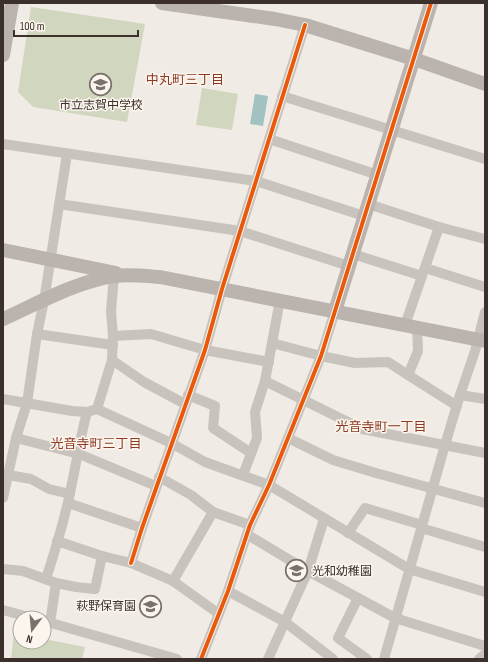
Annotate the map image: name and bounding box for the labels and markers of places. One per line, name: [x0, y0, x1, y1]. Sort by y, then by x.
school or university icon: 市立志賀中学校: [88, 71, 114, 97]
place label: 市立志賀中学校: [59, 98, 143, 113]
school or university icon: 光和幼稚園: [283, 558, 309, 584]
place label: 光和幼稚園: [312, 564, 372, 579]
school or university icon: 萩野保育園: [138, 593, 164, 619]
place label: 萩野保育園: [76, 599, 136, 614]

